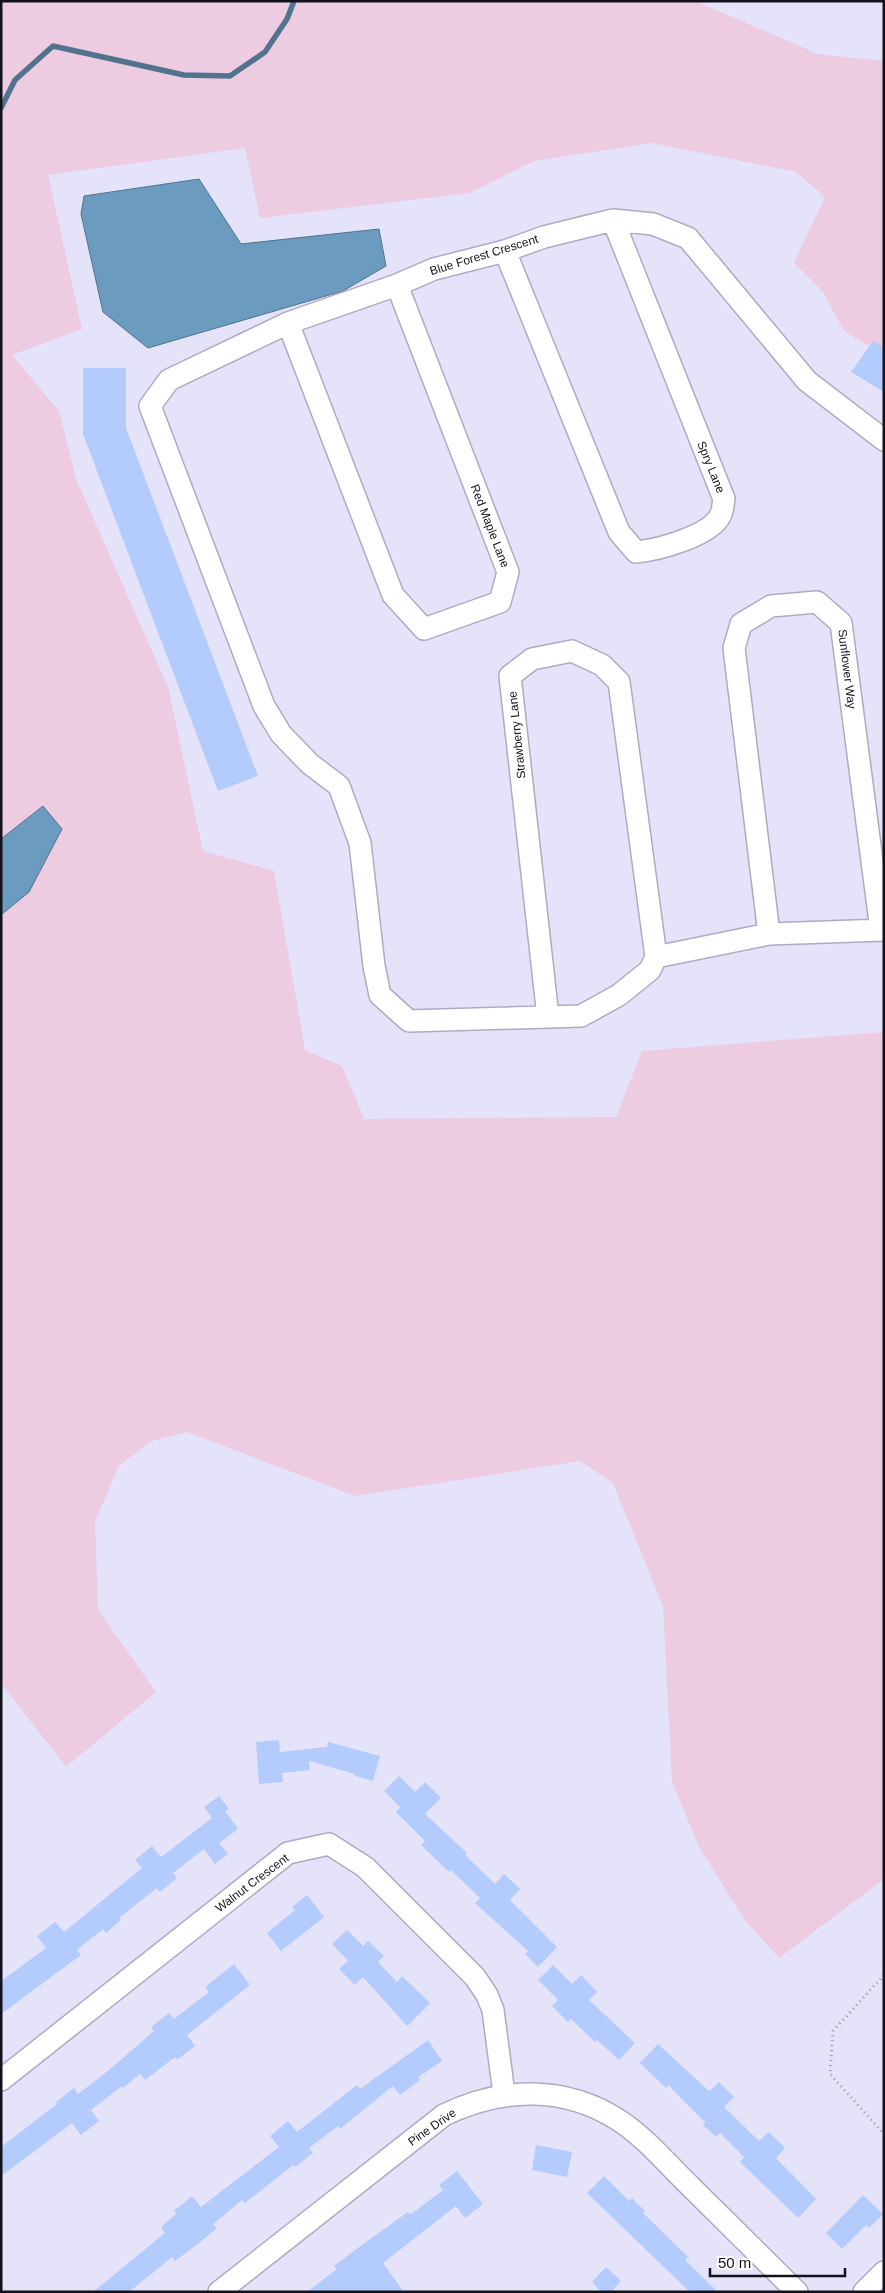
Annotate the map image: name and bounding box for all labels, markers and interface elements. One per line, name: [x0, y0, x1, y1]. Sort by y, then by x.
street label: Blue Forest Crescent: [428, 232, 541, 278]
street label: Spry Lane: [694, 439, 728, 495]
street label: Red Maple Lane: [468, 482, 512, 570]
street label: Sunflower Way: [835, 628, 859, 710]
street label: Strawberry Lane: [505, 690, 529, 780]
street label: Walnut Crescent: [213, 1850, 292, 1915]
street label: Pine Drive: [405, 2105, 459, 2149]
scale bar: [710, 2246, 845, 2278]
text: 50 m: [718, 2254, 751, 2271]

